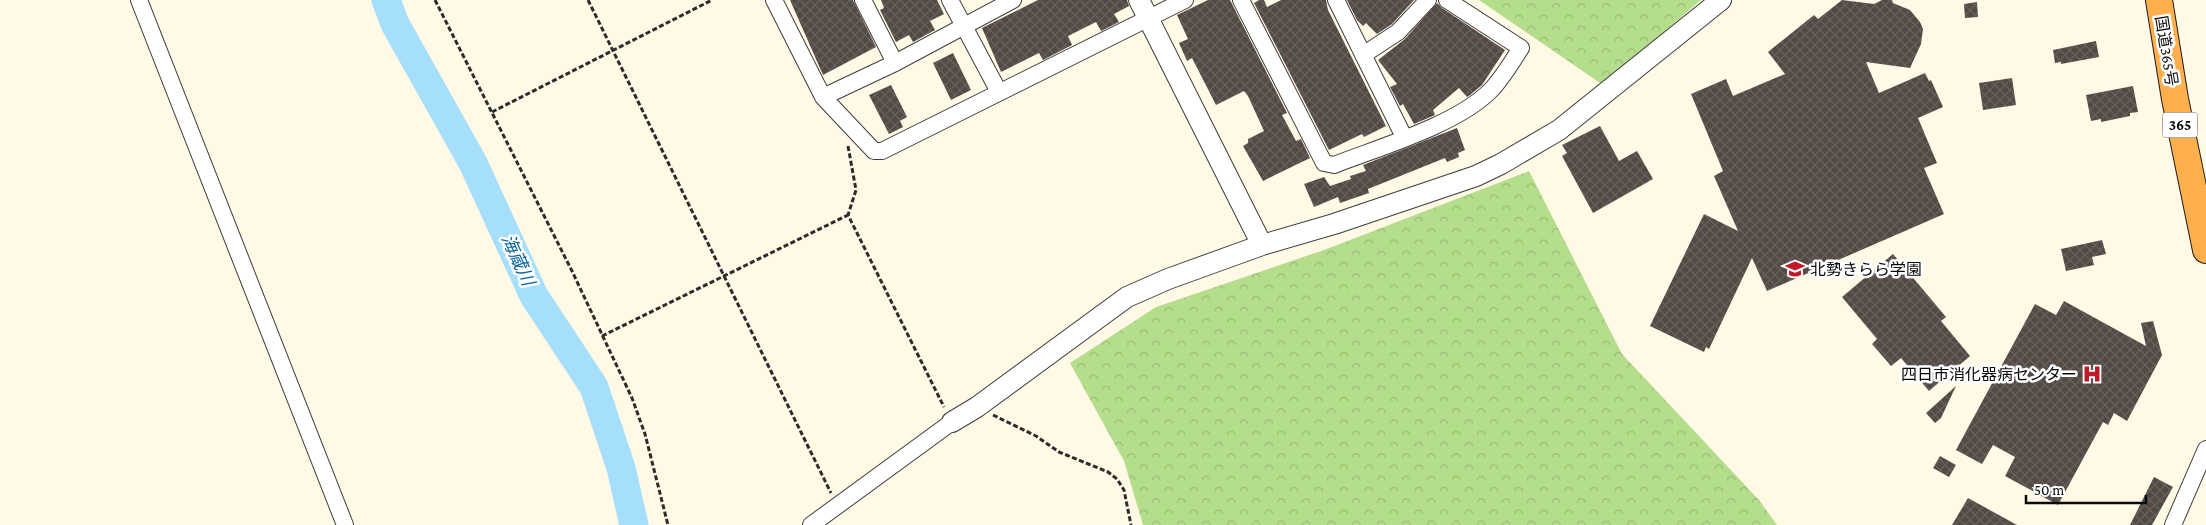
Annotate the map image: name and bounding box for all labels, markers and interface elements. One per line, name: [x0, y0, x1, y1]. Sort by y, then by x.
street label: 国道365号: [2153, 15, 2180, 87]
road number: 365: [2162, 112, 2198, 138]
water label: 海蔵川: [498, 231, 539, 291]
school or university icon: 北勢きらら学園: [1784, 258, 1806, 280]
place label: 北勢きらら学園: [1810, 261, 1922, 278]
hospital icon: 四日市消化器病センター: [2081, 363, 2103, 385]
place label: 四日市消化器病センター: [1901, 366, 2077, 383]
scale bar: [2026, 472, 2146, 504]
text: 50 m: [2034, 482, 2064, 498]

